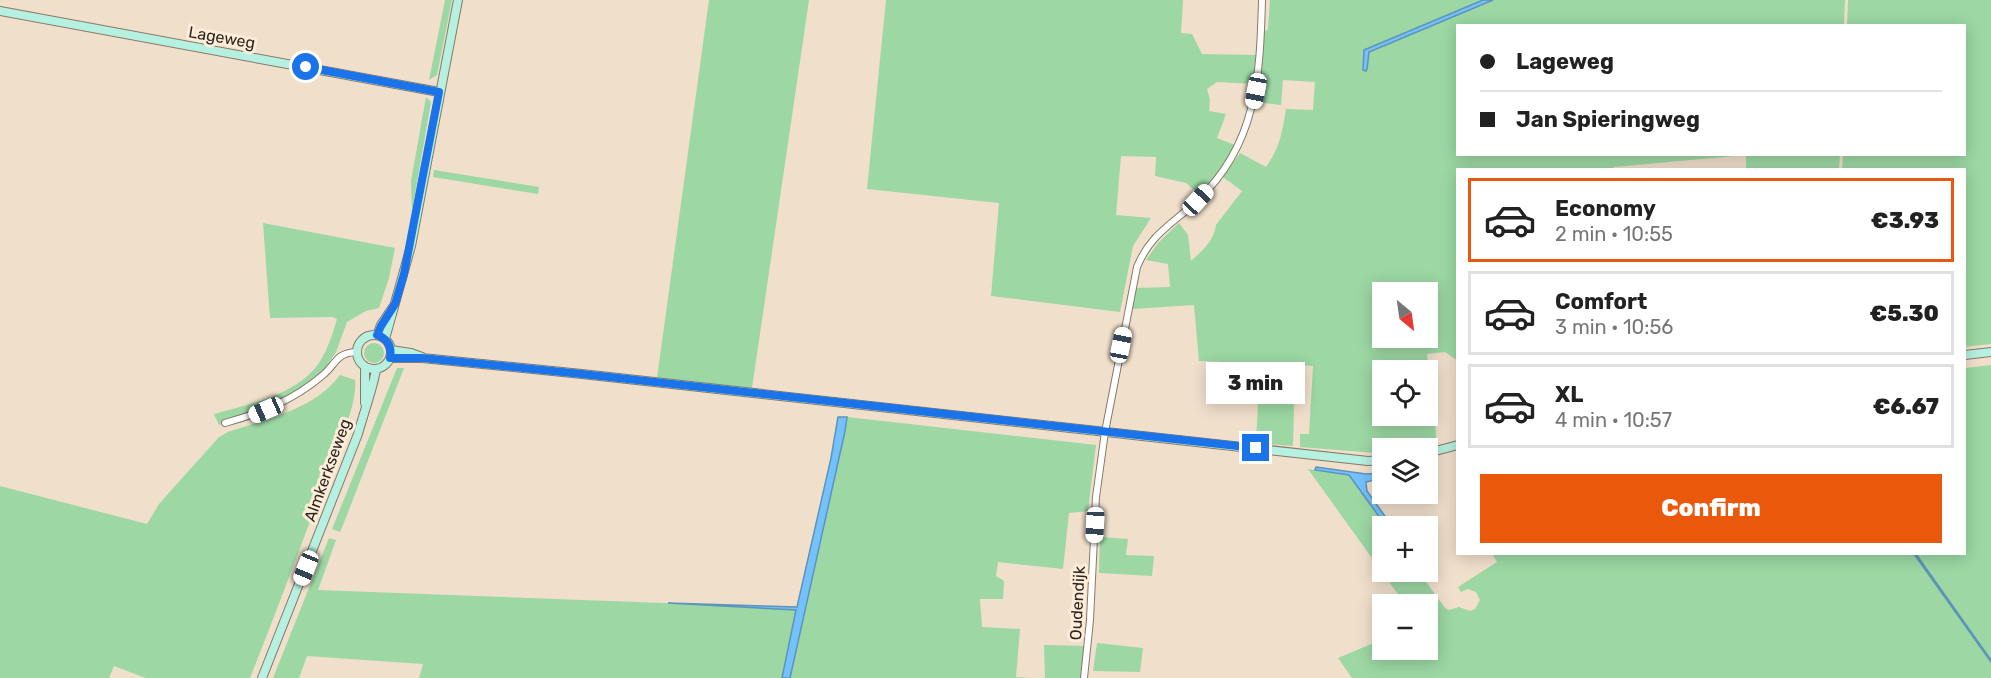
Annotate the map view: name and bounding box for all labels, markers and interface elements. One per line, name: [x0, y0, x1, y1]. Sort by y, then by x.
street label: Lageweg: [187, 22, 257, 53]
text: Lageweg: [1516, 48, 1614, 75]
route start: [292, 53, 319, 80]
car: [1244, 72, 1268, 110]
text: Jan Spieringweg: [1516, 106, 1700, 133]
car: [1179, 181, 1217, 219]
icon: car: [1483, 193, 1537, 247]
text: Economy: [1555, 195, 1656, 222]
text: €3.93: [1871, 207, 1939, 234]
text: 2 min · 10:55: [1555, 222, 1673, 246]
north arrow: [1372, 282, 1438, 348]
map controls: [1372, 282, 1438, 660]
icon: car: [1483, 286, 1537, 340]
text: Comfort: [1555, 288, 1647, 315]
text: €5.30: [1870, 300, 1939, 327]
text: 3 min · 10:56: [1555, 315, 1673, 339]
car: [1109, 326, 1133, 364]
button: locate: [1372, 360, 1438, 426]
callout: 3 min: [1206, 361, 1306, 403]
text: 3 min: [1228, 371, 1283, 395]
icon: car: [1483, 379, 1537, 433]
text: XL: [1555, 381, 1583, 408]
text: €6.67: [1873, 393, 1939, 420]
car: [246, 394, 286, 426]
text: 4 min · 10:57: [1555, 408, 1672, 432]
street label: Almkerkseweg: [300, 416, 355, 524]
route end: [1242, 434, 1269, 461]
button: layers: [1372, 438, 1438, 504]
button: Confirm: [1480, 474, 1942, 543]
car: [1085, 507, 1105, 543]
button: +: [1372, 516, 1438, 582]
car: [291, 548, 321, 588]
street label: Oudendijk: [1066, 565, 1089, 641]
button: −: [1372, 594, 1438, 660]

